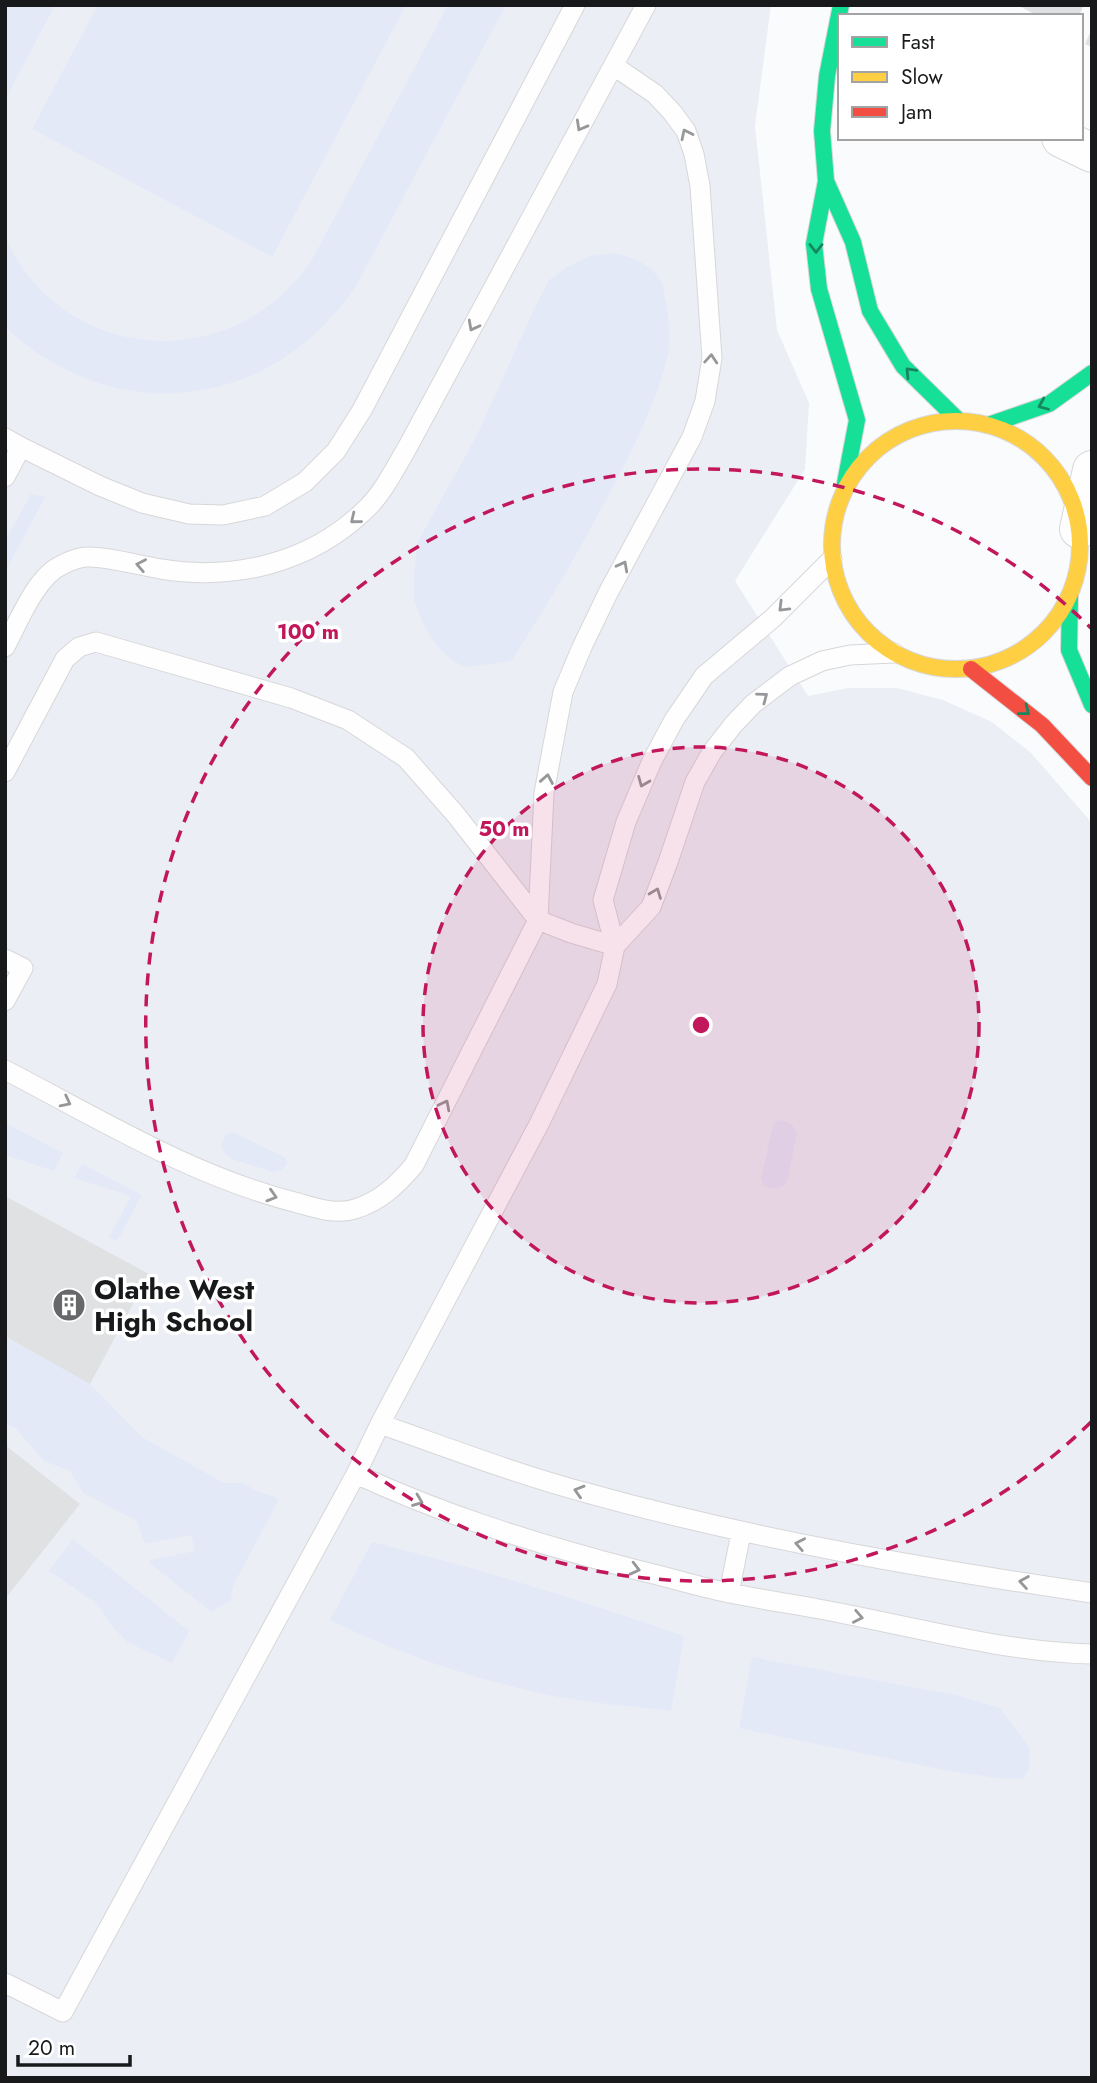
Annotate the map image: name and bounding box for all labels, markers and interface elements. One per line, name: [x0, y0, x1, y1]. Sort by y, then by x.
legend: [838, 14, 1083, 140]
text: Fast: [901, 27, 934, 57]
text: Slow: [901, 62, 943, 92]
text: Jam: [898, 97, 933, 127]
one-way arrow: [576, 118, 590, 131]
one-way arrow: [680, 129, 694, 141]
one-way arrow: [808, 243, 824, 254]
one-way arrow: [468, 318, 481, 331]
one-way arrow: [703, 353, 718, 364]
one-way arrow: [905, 368, 918, 381]
one-way arrow: [1038, 397, 1050, 411]
one-way arrow: [350, 510, 362, 523]
one-way arrow: [135, 559, 147, 574]
one-way arrow: [615, 561, 628, 573]
one-way arrow: [779, 599, 792, 612]
text: 100 m: [277, 617, 339, 647]
one-way arrow: [755, 692, 767, 705]
one-way arrow: [1017, 703, 1029, 716]
one-way arrow: [538, 773, 553, 785]
one-way arrow: [637, 774, 651, 787]
text: 50 m: [479, 814, 529, 844]
one-way arrow: [648, 887, 662, 899]
centre of rings: [689, 1013, 713, 1037]
one-way arrow: [59, 1093, 71, 1107]
one-way arrow: [436, 1100, 450, 1112]
one-way arrow: [266, 1188, 278, 1203]
place label: Olathe West High School: [94, 1269, 254, 1342]
building icon: Olathe West High School: [50, 1286, 88, 1324]
one-way arrow: [573, 1485, 585, 1500]
one-way arrow: [412, 1493, 424, 1507]
one-way arrow: [794, 1537, 806, 1552]
one-way arrow: [629, 1561, 641, 1575]
one-way arrow: [1018, 1575, 1030, 1590]
one-way arrow: [852, 1608, 864, 1623]
scale bar: [18, 2024, 130, 2068]
text: 20 m: [28, 2033, 75, 2063]

